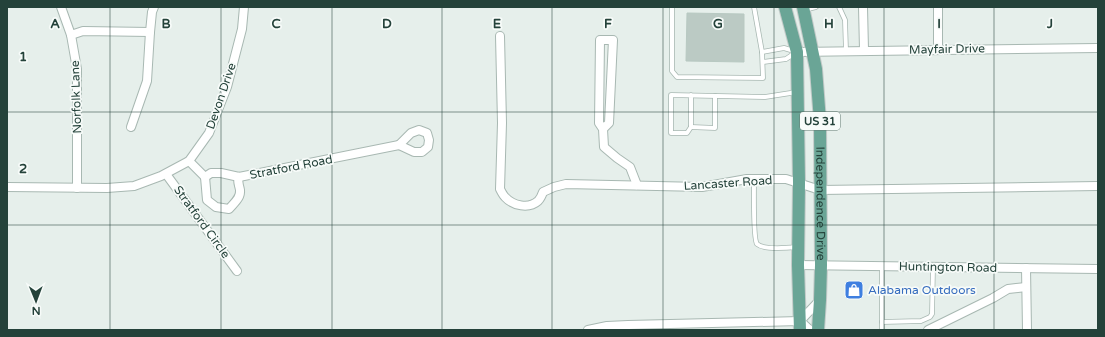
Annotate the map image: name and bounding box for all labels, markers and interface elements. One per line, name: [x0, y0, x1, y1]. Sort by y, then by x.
text: A: [50, 16, 60, 32]
text: B: [161, 16, 171, 32]
text: C: [271, 16, 281, 32]
text: D: [382, 16, 392, 32]
text: E: [493, 16, 501, 32]
text: F: [604, 16, 612, 32]
text: G: [713, 16, 723, 32]
text: H: [824, 16, 834, 32]
text: I: [937, 16, 941, 32]
text: J: [1046, 16, 1053, 32]
street label: Mayfair Drive: [909, 41, 985, 57]
text: 1: [19, 49, 27, 65]
street label: Norfolk Lane: [68, 60, 84, 134]
street label: Devon Drive: [203, 61, 239, 131]
road number: US 31: [800, 112, 840, 130]
street label: Independence Drive: [813, 146, 828, 261]
street label: Stratford Road: [248, 152, 334, 182]
text: 2: [19, 161, 27, 177]
street label: Lancaster Road: [683, 173, 773, 193]
street label: Stratford Circle: [171, 183, 233, 261]
street label: Huntington Road: [899, 259, 997, 275]
shop icon: Alabama Outdoors: [843, 279, 865, 301]
north arrow: [16, 281, 56, 321]
place label: Alabama Outdoors: [868, 283, 976, 297]
text: N: [32, 304, 41, 317]

